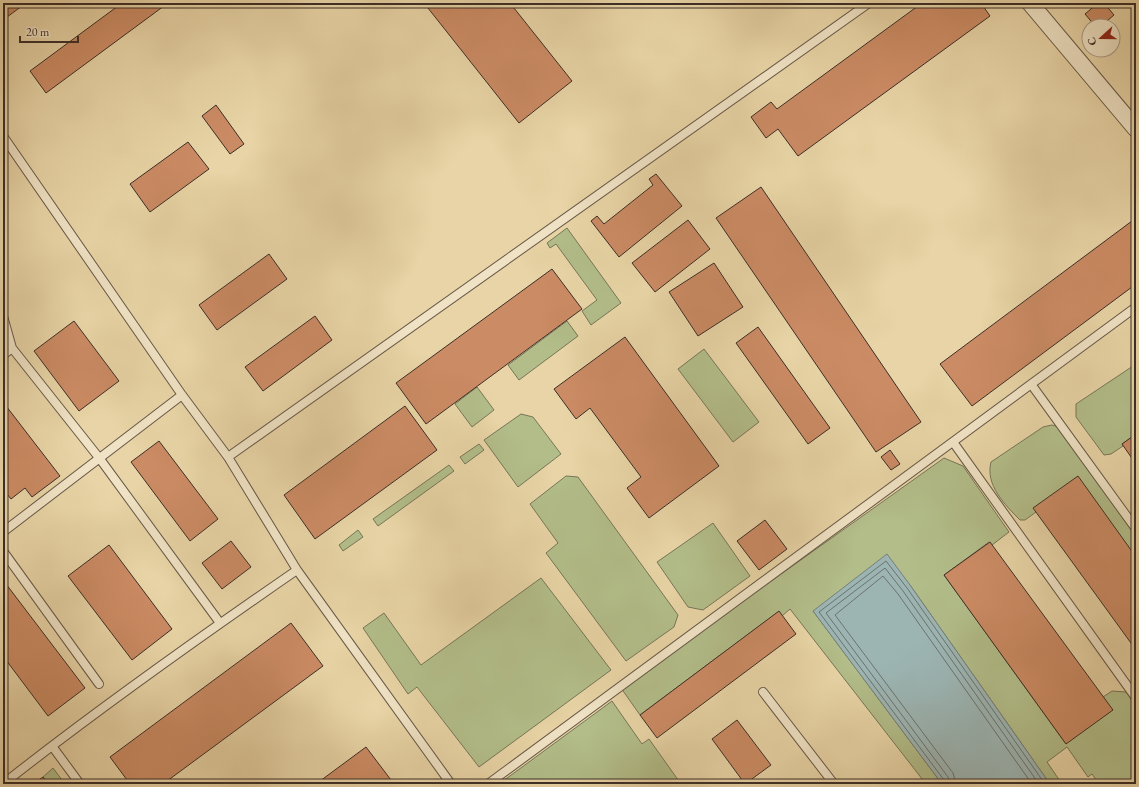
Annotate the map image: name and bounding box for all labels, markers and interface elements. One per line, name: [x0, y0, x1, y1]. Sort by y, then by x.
scale bar: [20, 18, 78, 44]
north arrow: [1081, 18, 1121, 58]
text: 20 m: [26, 24, 50, 40]
text: С: [1084, 35, 1100, 48]

